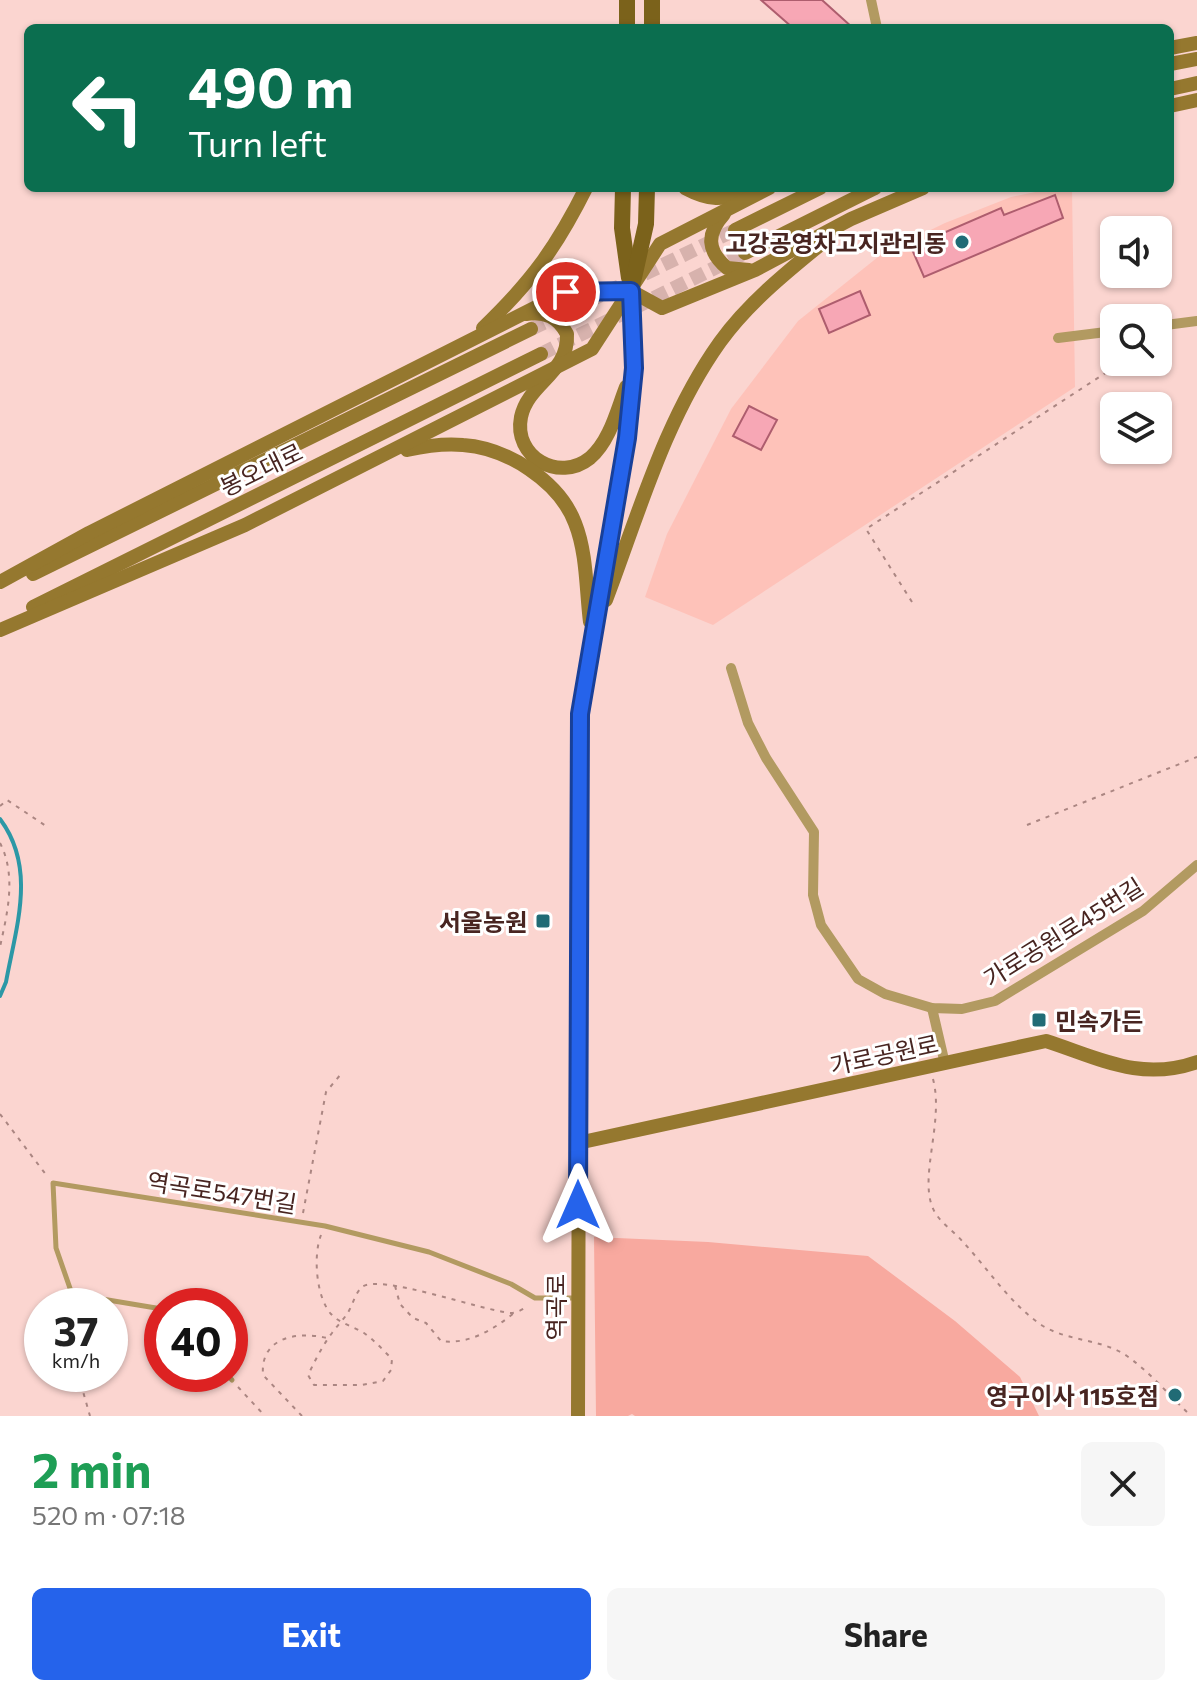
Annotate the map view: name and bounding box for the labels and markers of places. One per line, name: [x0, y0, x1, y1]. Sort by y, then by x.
place label: 고강공영차고지관리동: [725, 228, 946, 257]
marker: 고강공영차고지관리동: [953, 233, 971, 251]
pin: [532, 258, 600, 326]
place label: 서울농원: [439, 907, 527, 936]
marker: 서울농원: [534, 912, 552, 930]
place label: 민속가든: [1055, 1006, 1143, 1035]
marker: 민속가든: [1030, 1011, 1048, 1029]
place label: 영구이사 115호점: [986, 1381, 1159, 1410]
marker: 영구이사 115호점: [1166, 1386, 1184, 1404]

